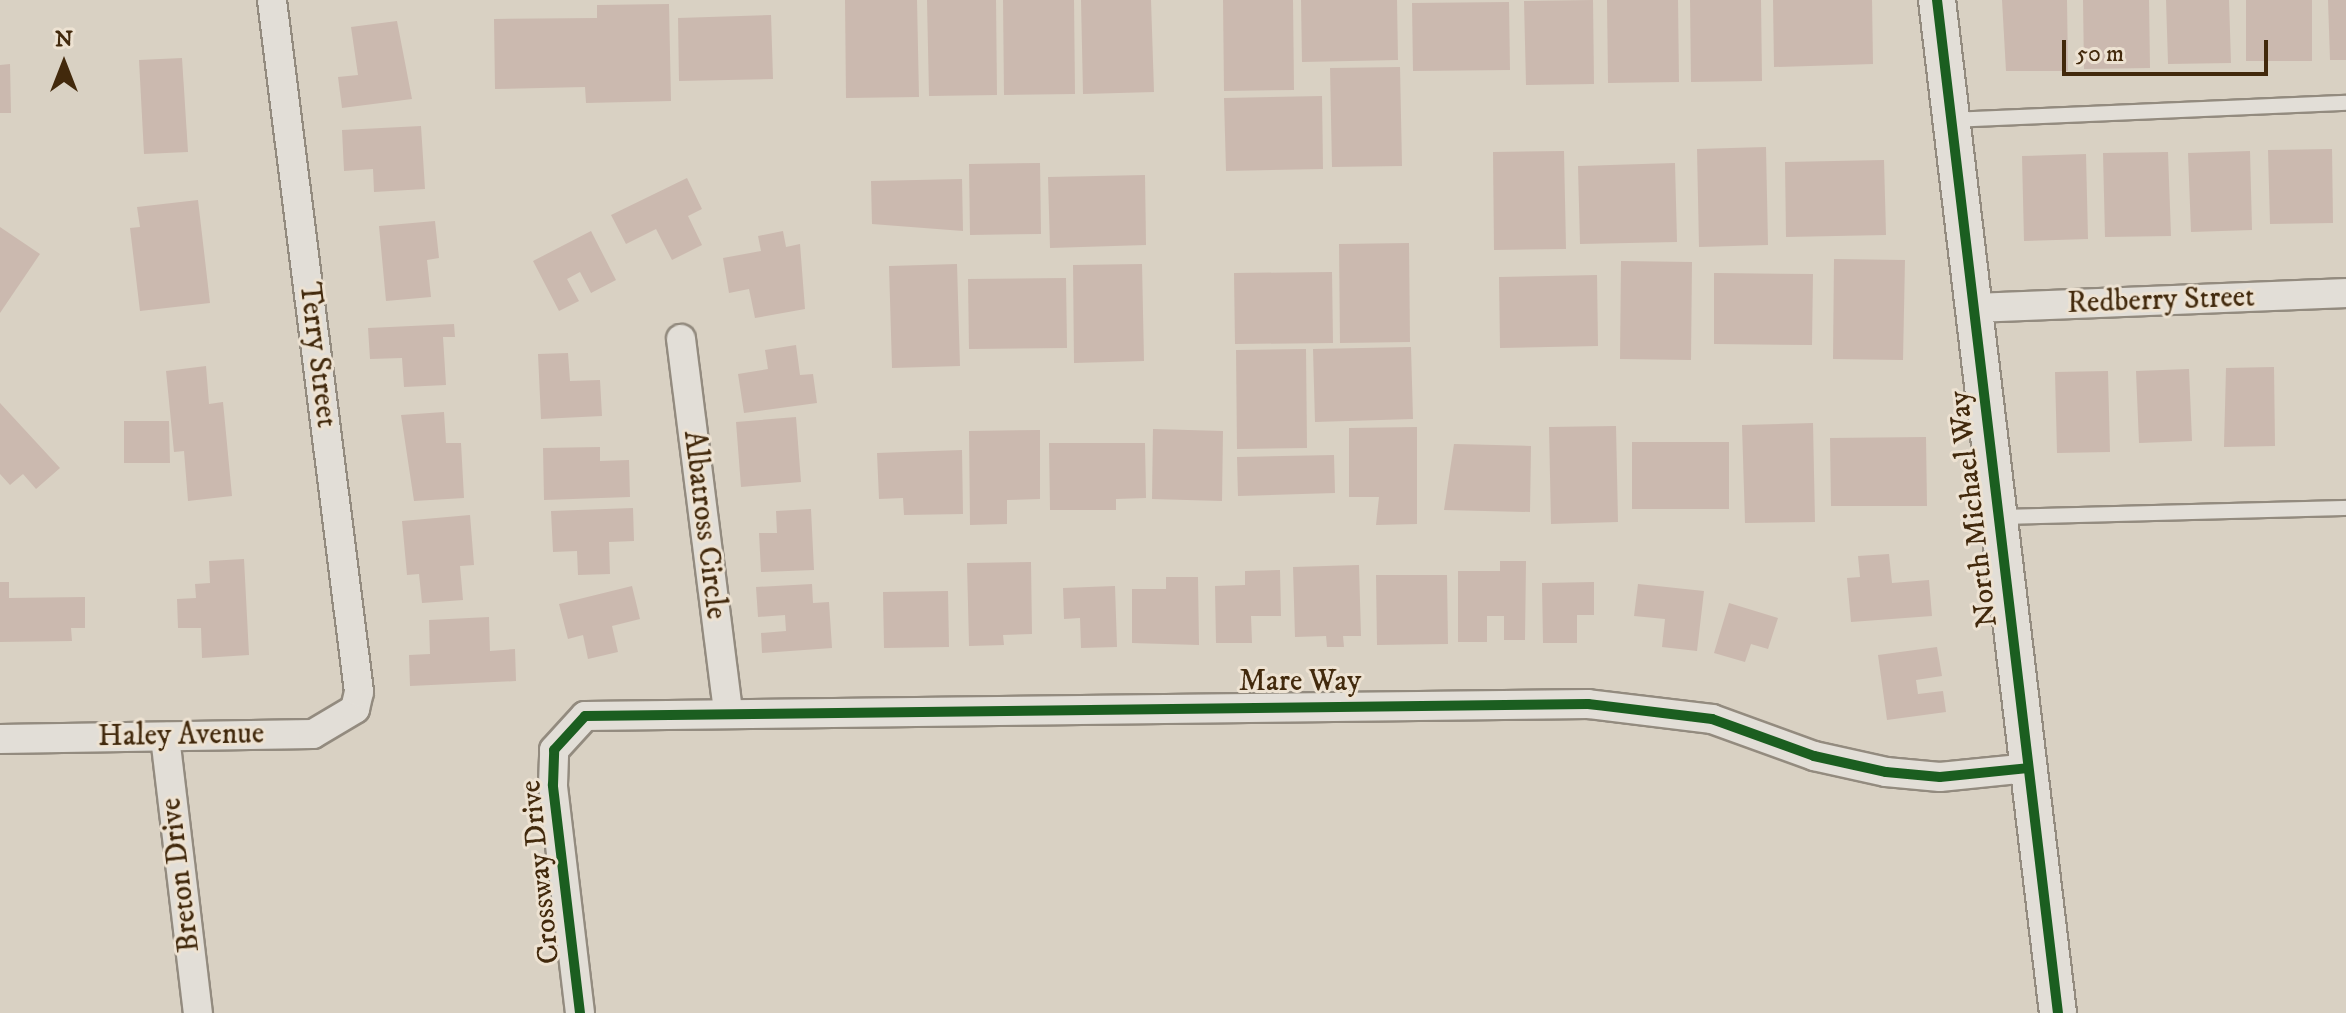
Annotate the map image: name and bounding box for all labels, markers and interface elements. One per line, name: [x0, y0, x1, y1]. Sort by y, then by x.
north arrow: [24, 24, 104, 104]
scale bar: [2066, 24, 2272, 74]
text: N: [55, 26, 73, 53]
text: 50 m: [2076, 39, 2124, 69]
street label: Terry Street: [290, 280, 344, 430]
street label: Redberry Street: [2067, 280, 2255, 322]
street label: North Michael Way: [1942, 389, 2006, 629]
street label: Albatross Circle: [675, 429, 733, 621]
street label: Mare Way: [1239, 664, 1361, 700]
street label: Haley Avenue: [97, 717, 265, 755]
street label: Crossway Drive: [513, 778, 569, 966]
street label: Breton Drive: [154, 796, 208, 954]

